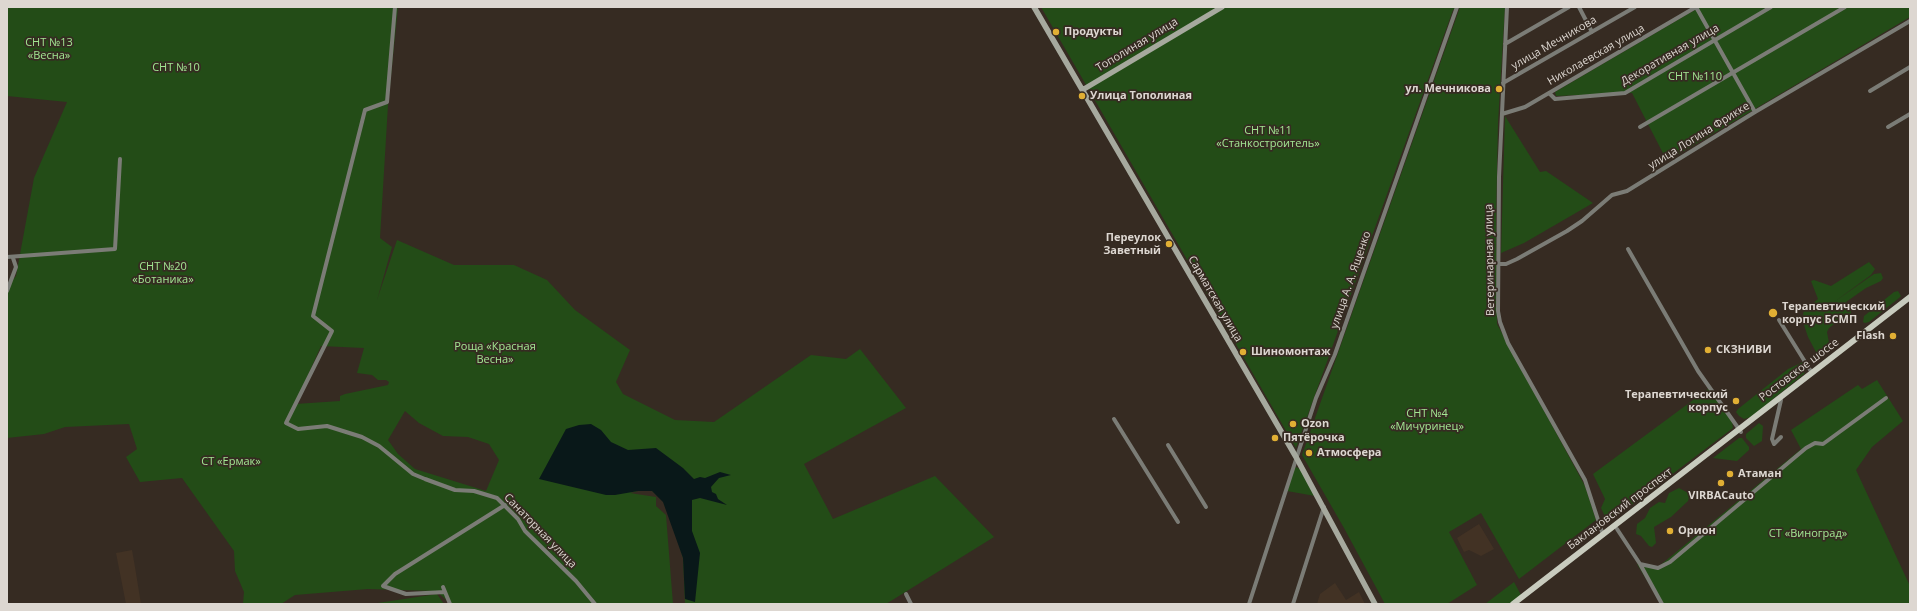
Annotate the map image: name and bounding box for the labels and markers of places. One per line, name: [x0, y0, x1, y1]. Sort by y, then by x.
place label: Продукты: [1064, 25, 1122, 39]
marker: Продукты: [1051, 27, 1061, 37]
place label: ул. Мечникова: [1405, 82, 1491, 96]
marker: ул. Мечникова: [1494, 84, 1504, 94]
place label: Улица Тополиная: [1090, 89, 1192, 103]
marker: Улица Тополиная: [1077, 91, 1087, 101]
place label: Переулок Заветный: [1103, 231, 1161, 257]
marker: Переулок Заветный: [1164, 239, 1174, 249]
place label: Терапевтический корпус БСМП: [1782, 300, 1885, 326]
marker: Терапевтический корпус БСМП: [1767, 307, 1779, 319]
place label: Flash: [1856, 329, 1885, 343]
marker: Flash: [1888, 331, 1898, 341]
place label: СКЗНИВИ: [1716, 343, 1771, 357]
place label: Шиномонтаж: [1251, 345, 1331, 359]
marker: СКЗНИВИ: [1703, 345, 1713, 355]
marker: Шиномонтаж: [1238, 347, 1248, 357]
place label: Терапевтический корпус: [1625, 388, 1728, 414]
marker: Терапевтический корпус: [1731, 396, 1741, 406]
place label: Ozon: [1301, 417, 1329, 431]
marker: Ozon: [1288, 419, 1298, 429]
place label: Пятёрочка: [1283, 431, 1345, 445]
marker: Пятёрочка: [1270, 433, 1280, 443]
place label: Атмосфера: [1317, 446, 1381, 460]
marker: Атмосфера: [1304, 448, 1314, 458]
place label: Атаман: [1738, 467, 1782, 481]
marker: Атаман: [1725, 469, 1735, 479]
marker: VIRBACauto: [1716, 478, 1726, 488]
place label: VIRBACauto: [1688, 489, 1754, 503]
place label: Орион: [1678, 524, 1716, 538]
marker: Орион: [1665, 526, 1675, 536]

